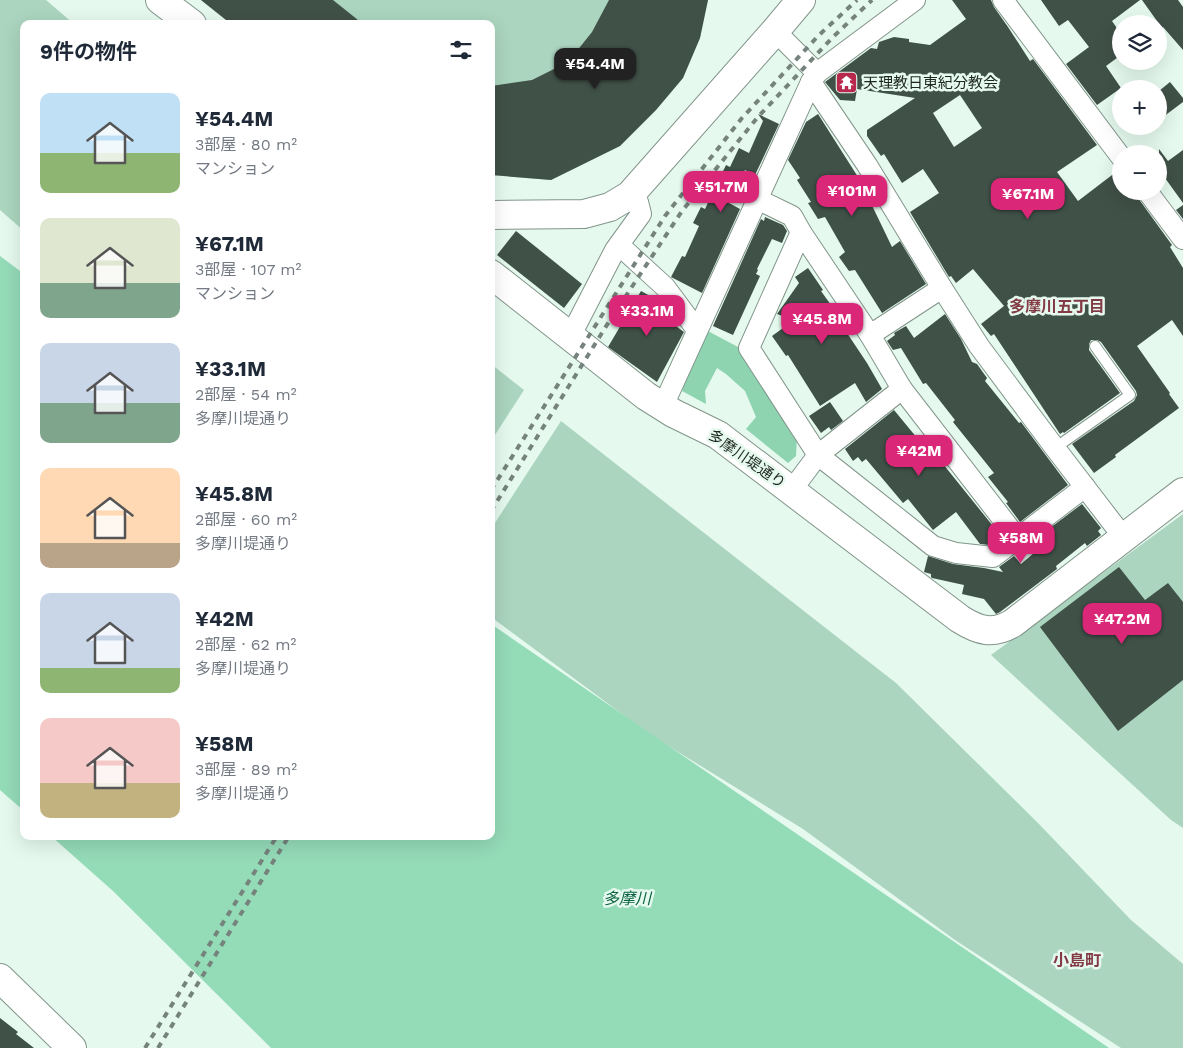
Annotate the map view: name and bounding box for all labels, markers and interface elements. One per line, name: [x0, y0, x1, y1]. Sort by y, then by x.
map controls: [1112, 15, 1167, 200]
button: layers: [1112, 15, 1167, 70]
icon: filters: [447, 36, 475, 64]
text: 9件の物件: [40, 39, 137, 64]
pin: ¥54.4M: [554, 48, 636, 90]
text: ¥54.4M: [565, 54, 625, 73]
temple icon: 天理教日東紀分教会: [835, 71, 859, 95]
place label: 天理教日東紀分教会: [863, 74, 998, 92]
button: +: [1112, 80, 1167, 135]
text: ¥54.4M: [195, 106, 273, 131]
icon: home: [80, 113, 140, 173]
text: 3部屋 · 80 m²: [195, 135, 297, 154]
button: −: [1112, 145, 1167, 200]
text: マンション: [195, 159, 275, 178]
pin: ¥51.7M: [680, 170, 762, 213]
pin: ¥101M: [817, 174, 887, 217]
text: ¥51.7M: [694, 177, 748, 196]
pin: ¥67.1M: [987, 178, 1069, 220]
text: ¥101M: [827, 181, 877, 200]
text: ¥67.1M: [1002, 184, 1054, 203]
text: ¥67.1M: [195, 231, 264, 256]
icon: home: [80, 238, 140, 298]
text: 3部屋 · 107 m²: [195, 260, 301, 279]
text: マンション: [195, 284, 275, 303]
pin: ¥33.1M: [606, 294, 688, 337]
district label: 多摩川五丁目: [1009, 297, 1105, 316]
text: ¥33.1M: [620, 301, 674, 320]
pin: ¥45.8M: [781, 302, 863, 345]
text: ¥45.8M: [792, 309, 852, 328]
text: ¥33.1M: [195, 356, 266, 381]
icon: home: [80, 363, 140, 423]
text: 2部屋 · 54 m²: [195, 385, 297, 404]
text: 多摩川堤通り: [195, 409, 291, 428]
street label: 多摩川堤通り: [705, 426, 789, 492]
pin: ¥42M: [889, 434, 949, 477]
text: ¥42M: [897, 441, 941, 460]
text: ¥45.8M: [195, 481, 273, 506]
icon: home: [80, 488, 140, 548]
text: 2部屋 · 60 m²: [195, 510, 297, 529]
pin: ¥58M: [991, 522, 1051, 564]
text: ¥58M: [999, 528, 1043, 547]
text: 多摩川堤通り: [195, 534, 291, 553]
pin: ¥47.2M: [1081, 602, 1163, 645]
text: ¥42M: [195, 606, 254, 631]
text: ¥47.2M: [1094, 609, 1150, 628]
icon: home: [80, 613, 140, 673]
text: 2部屋 · 62 m²: [195, 635, 296, 654]
text: 多摩川堤通り: [195, 659, 291, 678]
text: ¥58M: [195, 731, 254, 756]
icon: home: [80, 738, 140, 798]
text: 3部屋 · 89 m²: [195, 760, 297, 779]
text: 多摩川堤通り: [195, 784, 291, 803]
water label: 多摩川: [603, 889, 653, 908]
district label: 小島町: [1053, 951, 1101, 970]

